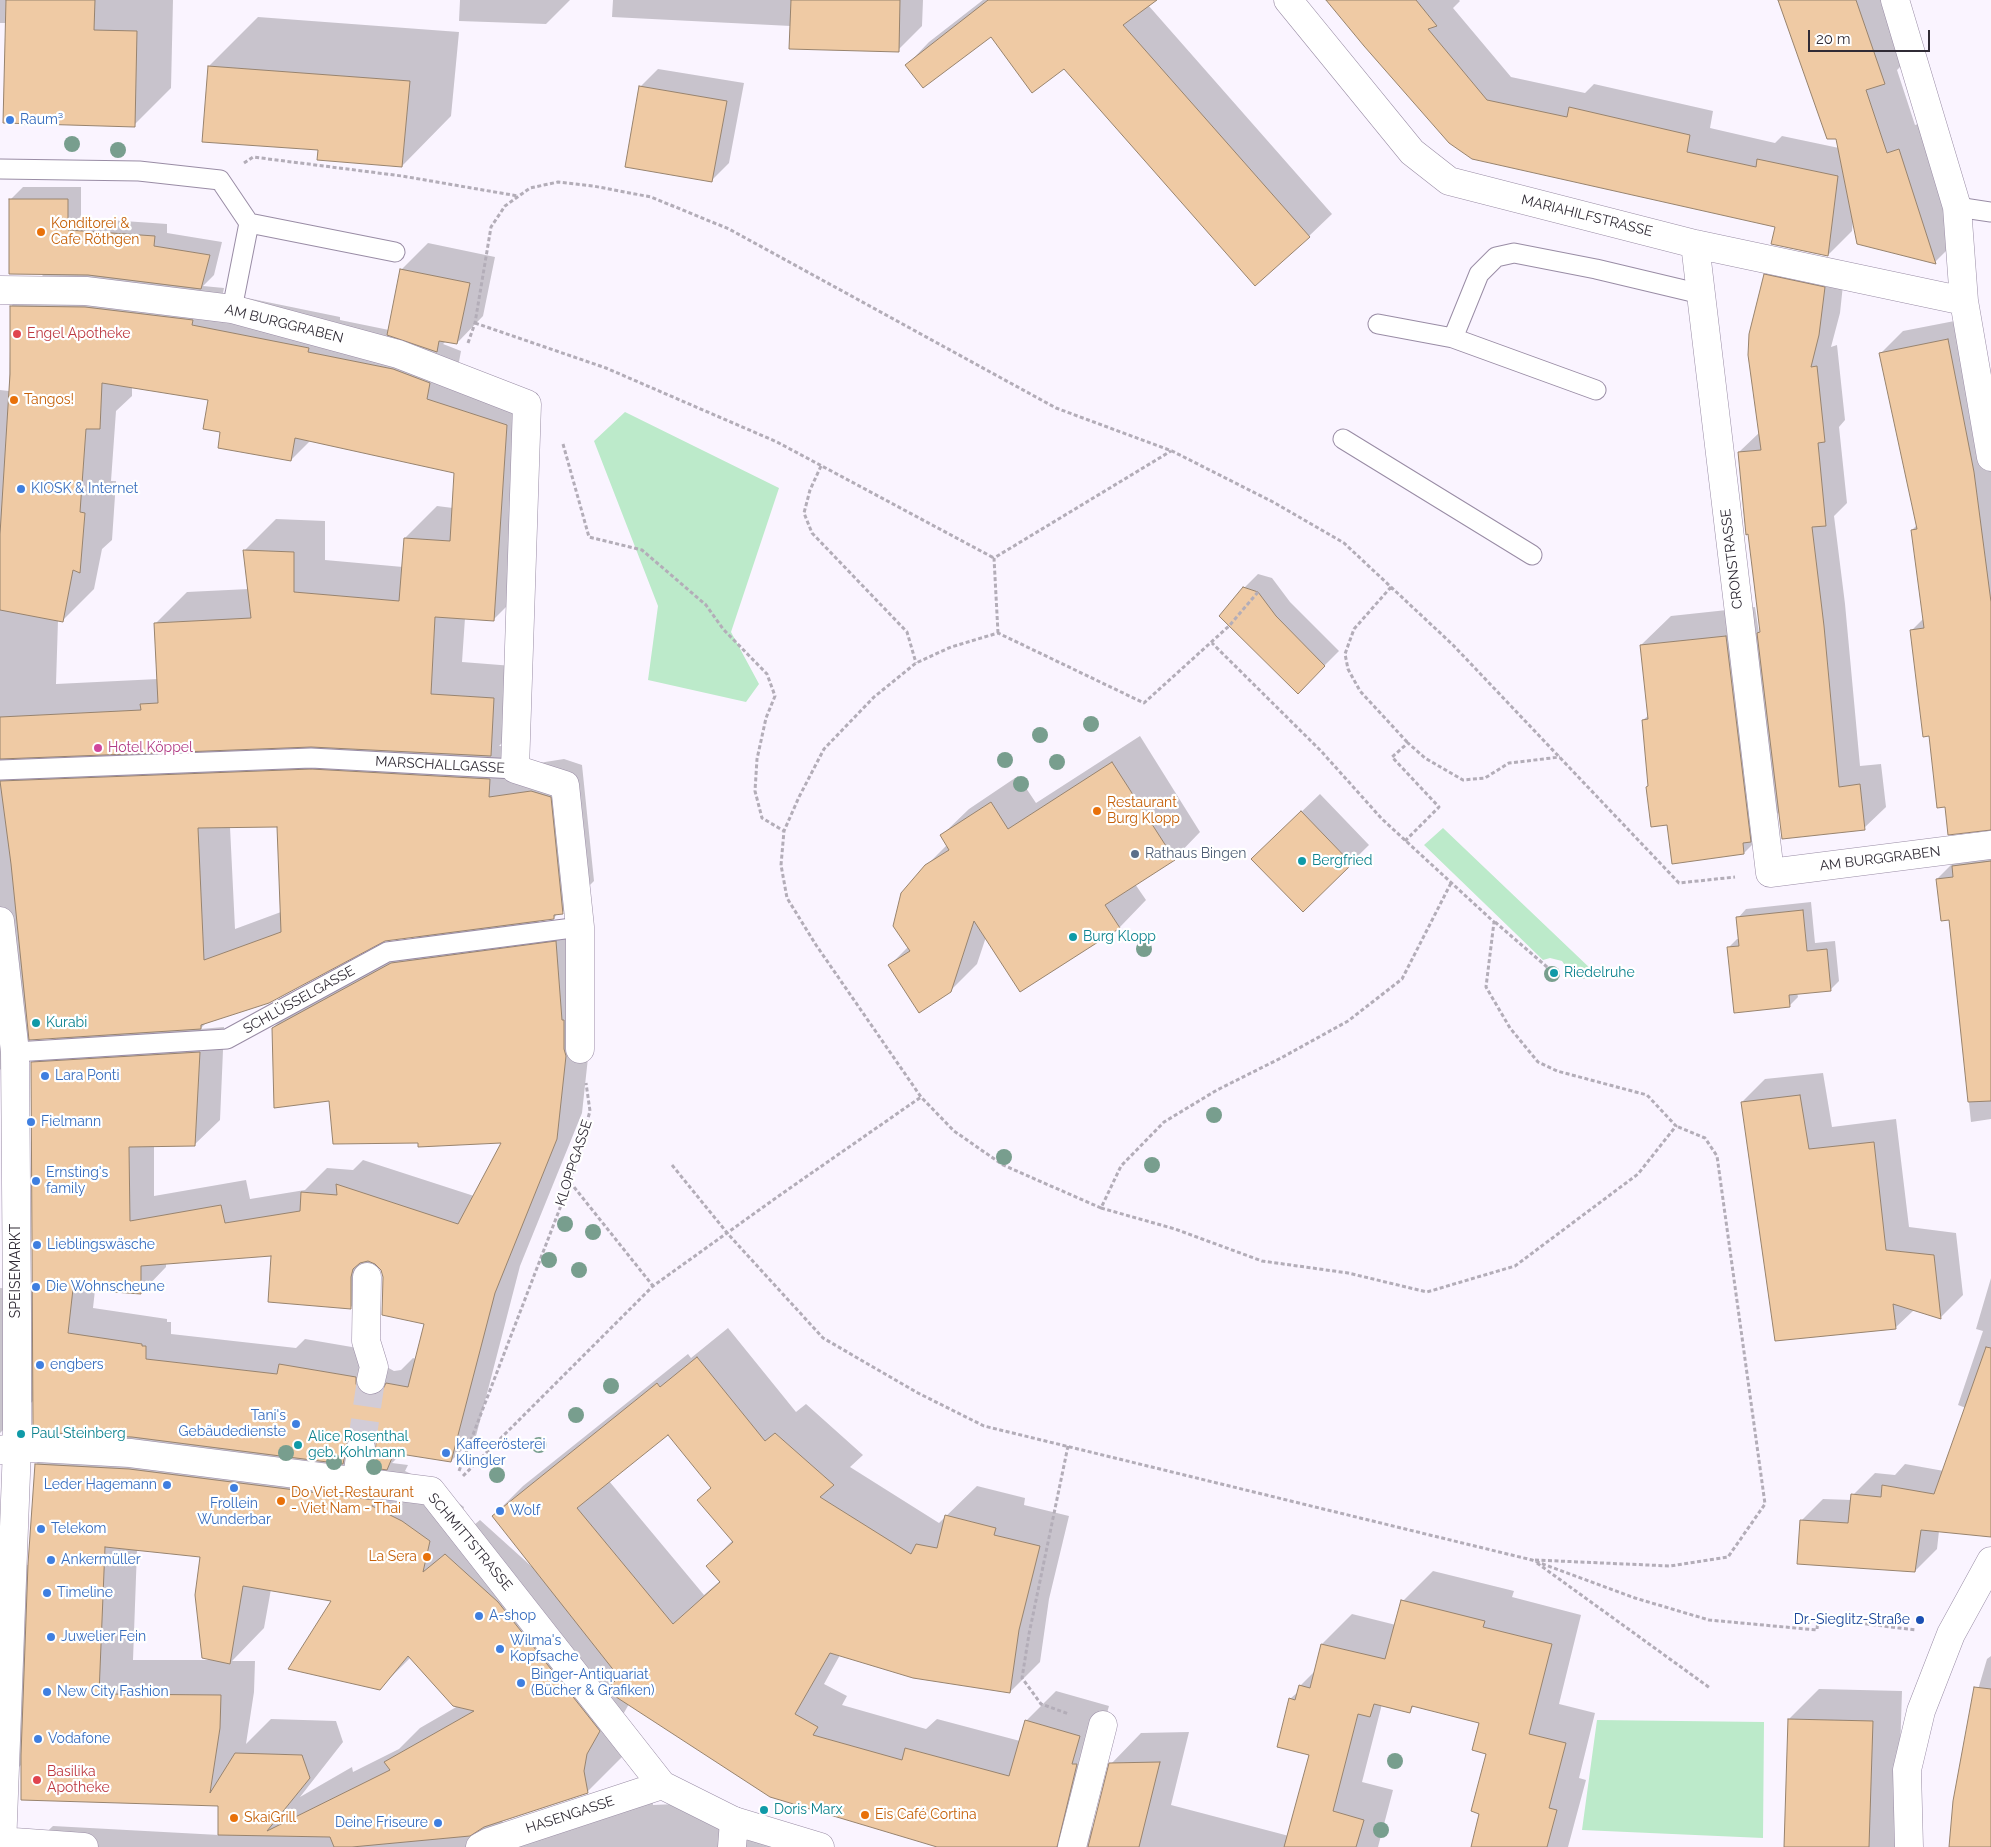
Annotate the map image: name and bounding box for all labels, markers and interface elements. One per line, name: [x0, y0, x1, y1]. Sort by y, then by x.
scale bar: [1811, 20, 1934, 52]
text: 20 m: [1816, 30, 1851, 48]
place label: Raum³: [20, 112, 63, 128]
marker: Raum³: [4, 114, 16, 126]
street label: MARIAHILFSTRASSE: [1520, 192, 1654, 240]
place label: Konditorei & Cafe Röthgen: [51, 216, 139, 248]
marker: Konditorei & Cafe Röthgen: [35, 226, 47, 238]
street label: AM BURGGRABEN: [223, 301, 345, 347]
place label: Engel Apotheke: [27, 326, 131, 342]
marker: Engel Apotheke: [11, 328, 23, 340]
place label: Tangos!: [24, 392, 74, 408]
marker: Tangos!: [8, 394, 20, 406]
place label: KIOSK & Internet: [31, 481, 138, 497]
marker: KIOSK & Internet: [15, 483, 27, 495]
street label: CRONSTRASSE: [1718, 508, 1746, 610]
place label: Hotel Köppel: [108, 740, 193, 756]
marker: Hotel Köppel: [92, 742, 104, 754]
street label: MARSCHALLGASSE: [375, 753, 505, 777]
place label: Restaurant Burg Klopp: [1107, 795, 1180, 828]
marker: Restaurant Burg Klopp: [1091, 805, 1103, 817]
street label: AM BURGGRABEN: [1819, 843, 1941, 875]
place label: Rathaus Bingen: [1145, 846, 1246, 862]
marker: Rathaus Bingen: [1129, 848, 1141, 860]
place label: Bergfried: [1312, 853, 1372, 869]
marker: Bergfried: [1296, 855, 1308, 867]
place label: Burg Klopp: [1083, 929, 1156, 945]
marker: Burg Klopp: [1067, 931, 1079, 943]
street label: SCHLÜSSELGASSE: [240, 962, 358, 1038]
place label: Riedelruhe: [1564, 965, 1635, 981]
marker: Riedelruhe: [1548, 967, 1560, 979]
place label: Kurabi: [46, 1015, 87, 1031]
marker: Kurabi: [30, 1017, 42, 1029]
place label: Lara Ponti: [55, 1068, 120, 1084]
marker: Lara Ponti: [39, 1070, 51, 1082]
place label: Fielmann: [41, 1114, 101, 1130]
marker: Fielmann: [25, 1116, 37, 1128]
street label: KLOPPGASSE: [552, 1118, 596, 1208]
place label: Ernsting's family: [46, 1165, 108, 1198]
marker: Ernsting's family: [30, 1175, 42, 1187]
street label: SPEISEMARKT: [8, 1224, 24, 1318]
place label: Lieblingswäsche: [47, 1237, 155, 1253]
marker: Lieblingswäsche: [31, 1239, 43, 1251]
place label: Die Wohnscheune: [46, 1279, 165, 1295]
marker: Die Wohnscheune: [30, 1281, 42, 1293]
place label: engbers: [50, 1357, 104, 1373]
marker: engbers: [34, 1359, 46, 1371]
place label: Tani's Gebäudedienste: [179, 1408, 286, 1440]
marker: Tani's Gebäudedienste: [290, 1418, 302, 1430]
place label: Paul Steinberg: [31, 1426, 126, 1442]
marker: Paul Steinberg: [15, 1428, 27, 1440]
place label: Alice Rosenthal geb. Kohlmann: [308, 1429, 408, 1461]
place label: Kaffeerösterei Klingler: [456, 1437, 545, 1470]
marker: Alice Rosenthal geb. Kohlmann: [292, 1439, 304, 1451]
marker: Kaffeerösterei Klingler: [440, 1447, 452, 1459]
place label: Leder Hagemann: [44, 1477, 157, 1493]
marker: Leder Hagemann: [161, 1479, 173, 1491]
marker: Frollein Wunderbar: [228, 1482, 240, 1494]
place label: Do Viet-Restaurant - Viet Nam - Thai: [291, 1485, 414, 1518]
street label: SCHMITTSTRASSE: [424, 1490, 516, 1594]
marker: Do Viet-Restaurant - Viet Nam - Thai: [275, 1495, 287, 1507]
place label: Frollein Wunderbar: [197, 1496, 271, 1528]
place label: Wolf: [510, 1503, 540, 1519]
marker: Wolf: [494, 1505, 506, 1517]
place label: Telekom: [51, 1521, 106, 1537]
marker: Telekom: [35, 1523, 47, 1535]
place label: La Sera: [368, 1549, 417, 1565]
marker: La Sera: [421, 1551, 433, 1563]
place label: Ankermüller: [61, 1552, 141, 1568]
marker: Ankermüller: [45, 1554, 57, 1566]
place label: Timeline: [57, 1585, 113, 1601]
marker: Timeline: [41, 1587, 53, 1599]
place label: A-shop: [489, 1608, 536, 1624]
marker: A-shop: [473, 1610, 485, 1622]
place label: Dr.-Sieglitz-Straße: [1794, 1612, 1910, 1628]
marker: Dr.-Sieglitz-Straße: [1914, 1614, 1926, 1626]
place label: Juwelier Fein: [61, 1629, 146, 1645]
marker: Juwelier Fein: [45, 1631, 57, 1643]
place label: Wilma's Kopfsache: [510, 1633, 578, 1665]
marker: Wilma's Kopfsache: [494, 1643, 506, 1655]
place label: Binger-Antiquariat (Bücher & Grafiken): [531, 1667, 655, 1700]
marker: Binger-Antiquariat (Bücher & Grafiken): [515, 1677, 527, 1689]
place label: New City Fashion: [57, 1684, 169, 1700]
marker: New City Fashion: [41, 1686, 53, 1698]
place label: Vodafone: [48, 1731, 110, 1747]
marker: Vodafone: [32, 1733, 44, 1745]
place label: Basilika Apotheke: [47, 1764, 110, 1796]
marker: Basilika Apotheke: [31, 1774, 43, 1786]
street label: HASENGASSE: [523, 1793, 617, 1837]
place label: Doris Marx: [774, 1802, 842, 1818]
marker: Doris Marx: [758, 1804, 770, 1816]
place label: Eis Café Cortina: [875, 1807, 977, 1823]
marker: Eis Café Cortina: [859, 1809, 871, 1821]
place label: SkaiGrill: [244, 1810, 296, 1826]
marker: SkaiGrill: [228, 1812, 240, 1824]
place label: Deine Friseure: [335, 1815, 428, 1831]
marker: Deine Friseure: [432, 1817, 444, 1829]

